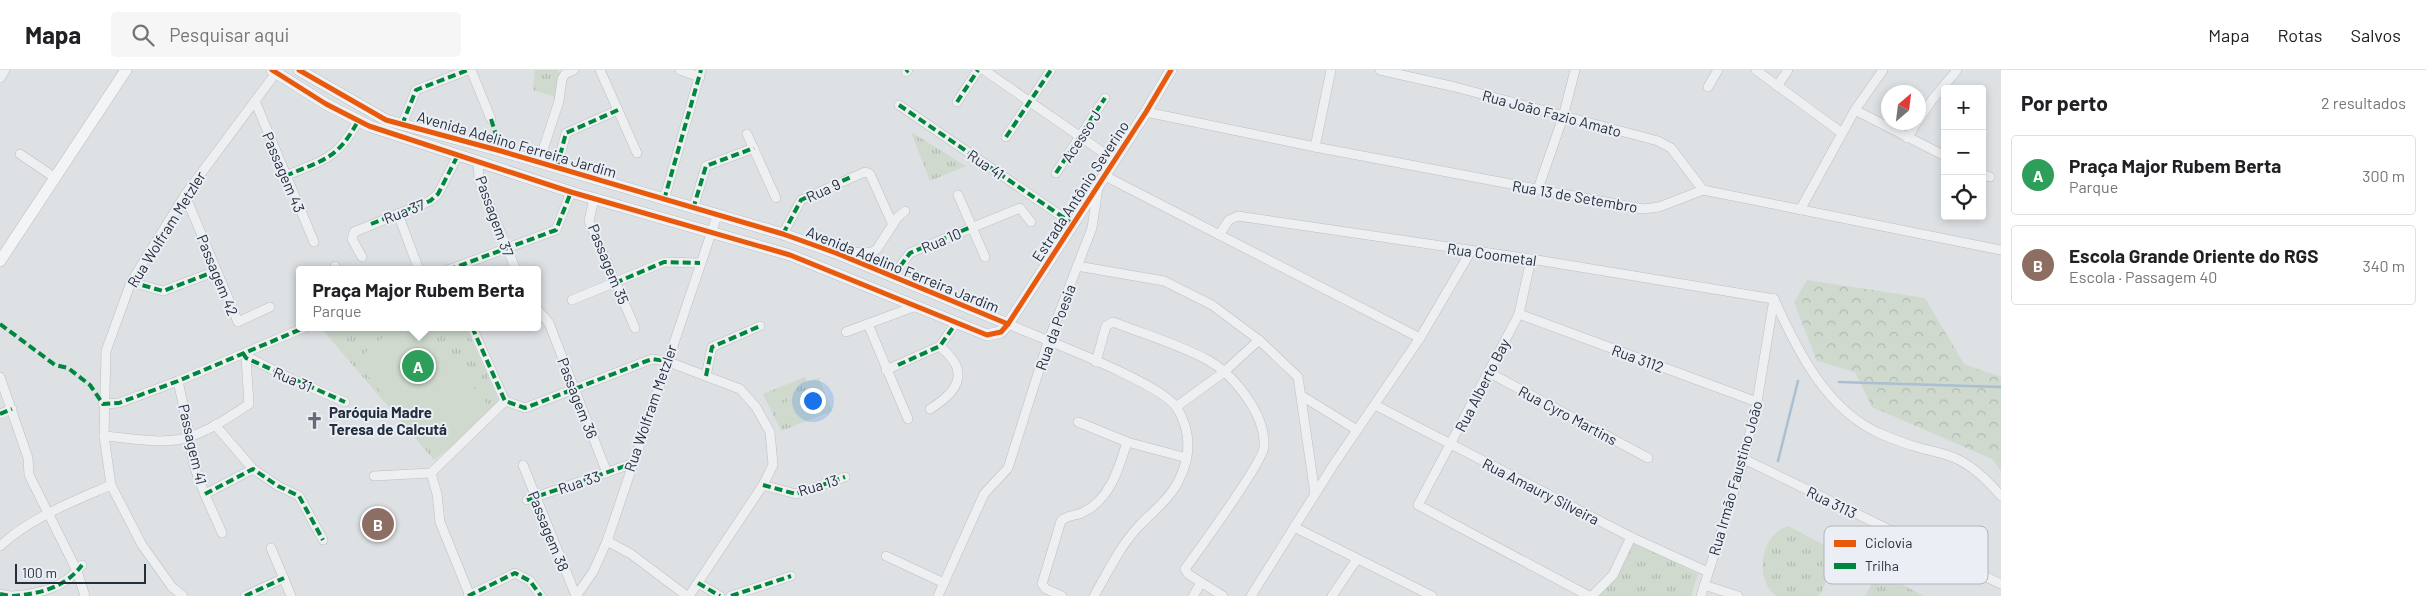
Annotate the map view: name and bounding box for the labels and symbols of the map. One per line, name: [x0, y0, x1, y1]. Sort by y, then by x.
north arrow: [1881, 85, 1926, 130]
street label: Rua João Fazio Amato: [1480, 86, 1624, 140]
street label: Avenida Adelino Ferreira Jardim: [415, 107, 619, 181]
street label: Acesso J: [1058, 107, 1104, 165]
street label: Estrada Antônio Severino: [1028, 117, 1132, 265]
street label: Passagem 43: [259, 129, 309, 215]
street label: Rua 41: [964, 145, 1008, 183]
street label: Rua Wolfram Metzler: [123, 167, 209, 290]
street label: Passagem 37: [472, 173, 518, 259]
street label: Rua 9: [803, 174, 843, 206]
street label: Rua 13 de Setembro: [1511, 176, 1639, 216]
street label: Rua 37: [381, 195, 427, 227]
street label: Passagem 35: [585, 221, 633, 307]
street label: Avenida Adelino Ferreira Jardim: [804, 222, 1002, 316]
street label: Rua 10: [918, 224, 964, 256]
street label: Passagem 42: [194, 232, 242, 318]
street label: Rua Coometal: [1446, 239, 1538, 269]
street label: Rua da Poesia: [1031, 282, 1079, 372]
street label: Rua Alberto Bay: [1451, 335, 1513, 435]
street label: Rua 3112: [1610, 340, 1666, 376]
street label: Rua Wolfram Metzler: [620, 341, 680, 474]
pin: A: [402, 347, 434, 385]
street label: Passagem 36: [554, 355, 602, 441]
street label: Rua 31: [271, 363, 315, 395]
street label: Rua Cyro Martins: [1516, 381, 1620, 449]
your location: [800, 388, 826, 414]
street label: Rua Irmão Faustino João: [1704, 398, 1766, 558]
street label: Passagem 41: [175, 402, 211, 486]
place label: Paróquia Madre Teresa de Calcutá: [329, 403, 447, 438]
church icon: Paróquia Madre Teresa de Calcutá: [305, 411, 325, 431]
street label: Rua Amaury Silveira: [1480, 454, 1602, 528]
street label: Rua 33: [556, 466, 602, 498]
street label: Rua 13: [796, 470, 840, 500]
street label: Rua 3113: [1804, 482, 1860, 522]
street label: Passagem 38: [525, 488, 573, 574]
pin: B: [362, 505, 394, 543]
legend: [1824, 526, 1988, 584]
text: Ciclovia: [1865, 534, 1912, 551]
text: Trilha: [1865, 557, 1899, 574]
scale bar: [15, 561, 146, 584]

